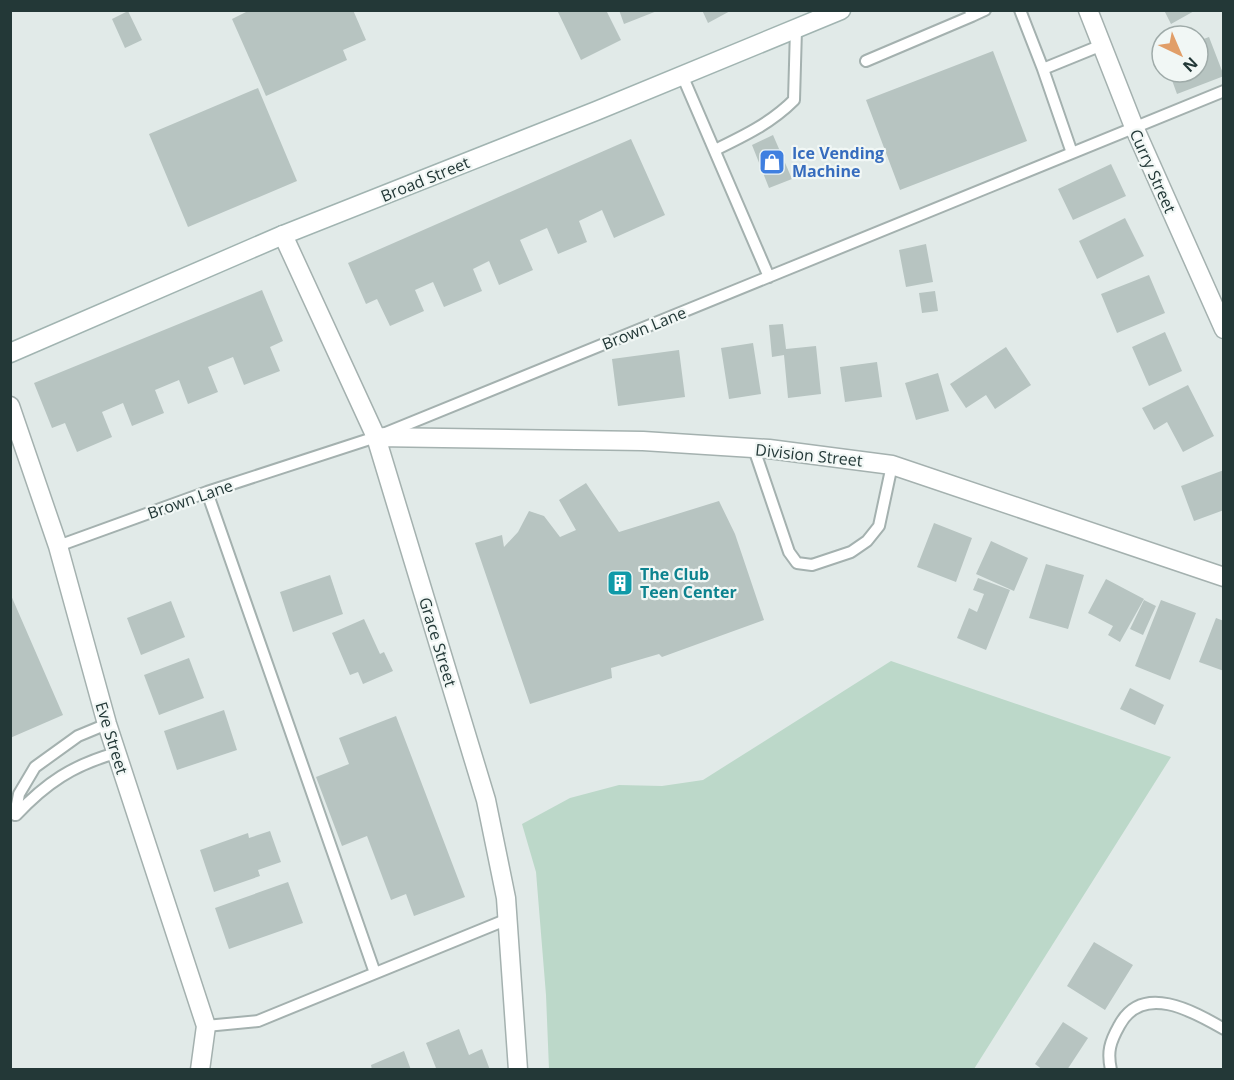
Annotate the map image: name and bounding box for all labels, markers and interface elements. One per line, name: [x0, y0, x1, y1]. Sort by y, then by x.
north arrow: [1150, 24, 1210, 84]
text: N: [1178, 52, 1203, 77]
street label: Curry Street: [1125, 125, 1181, 217]
place label: Ice Vending Machine: [792, 142, 884, 182]
shop icon: Ice Vending Machine: [757, 147, 787, 177]
street label: Broad Street: [377, 151, 473, 207]
street label: Brown Lane: [599, 301, 689, 355]
street label: Division Street: [754, 438, 864, 472]
street label: Brown Lane: [144, 474, 236, 524]
place label: The Club Teen Center: [640, 563, 737, 603]
building icon: The Club Teen Center: [605, 568, 635, 598]
street label: Grace Street: [414, 595, 462, 690]
street label: Eve Street: [91, 699, 134, 777]

